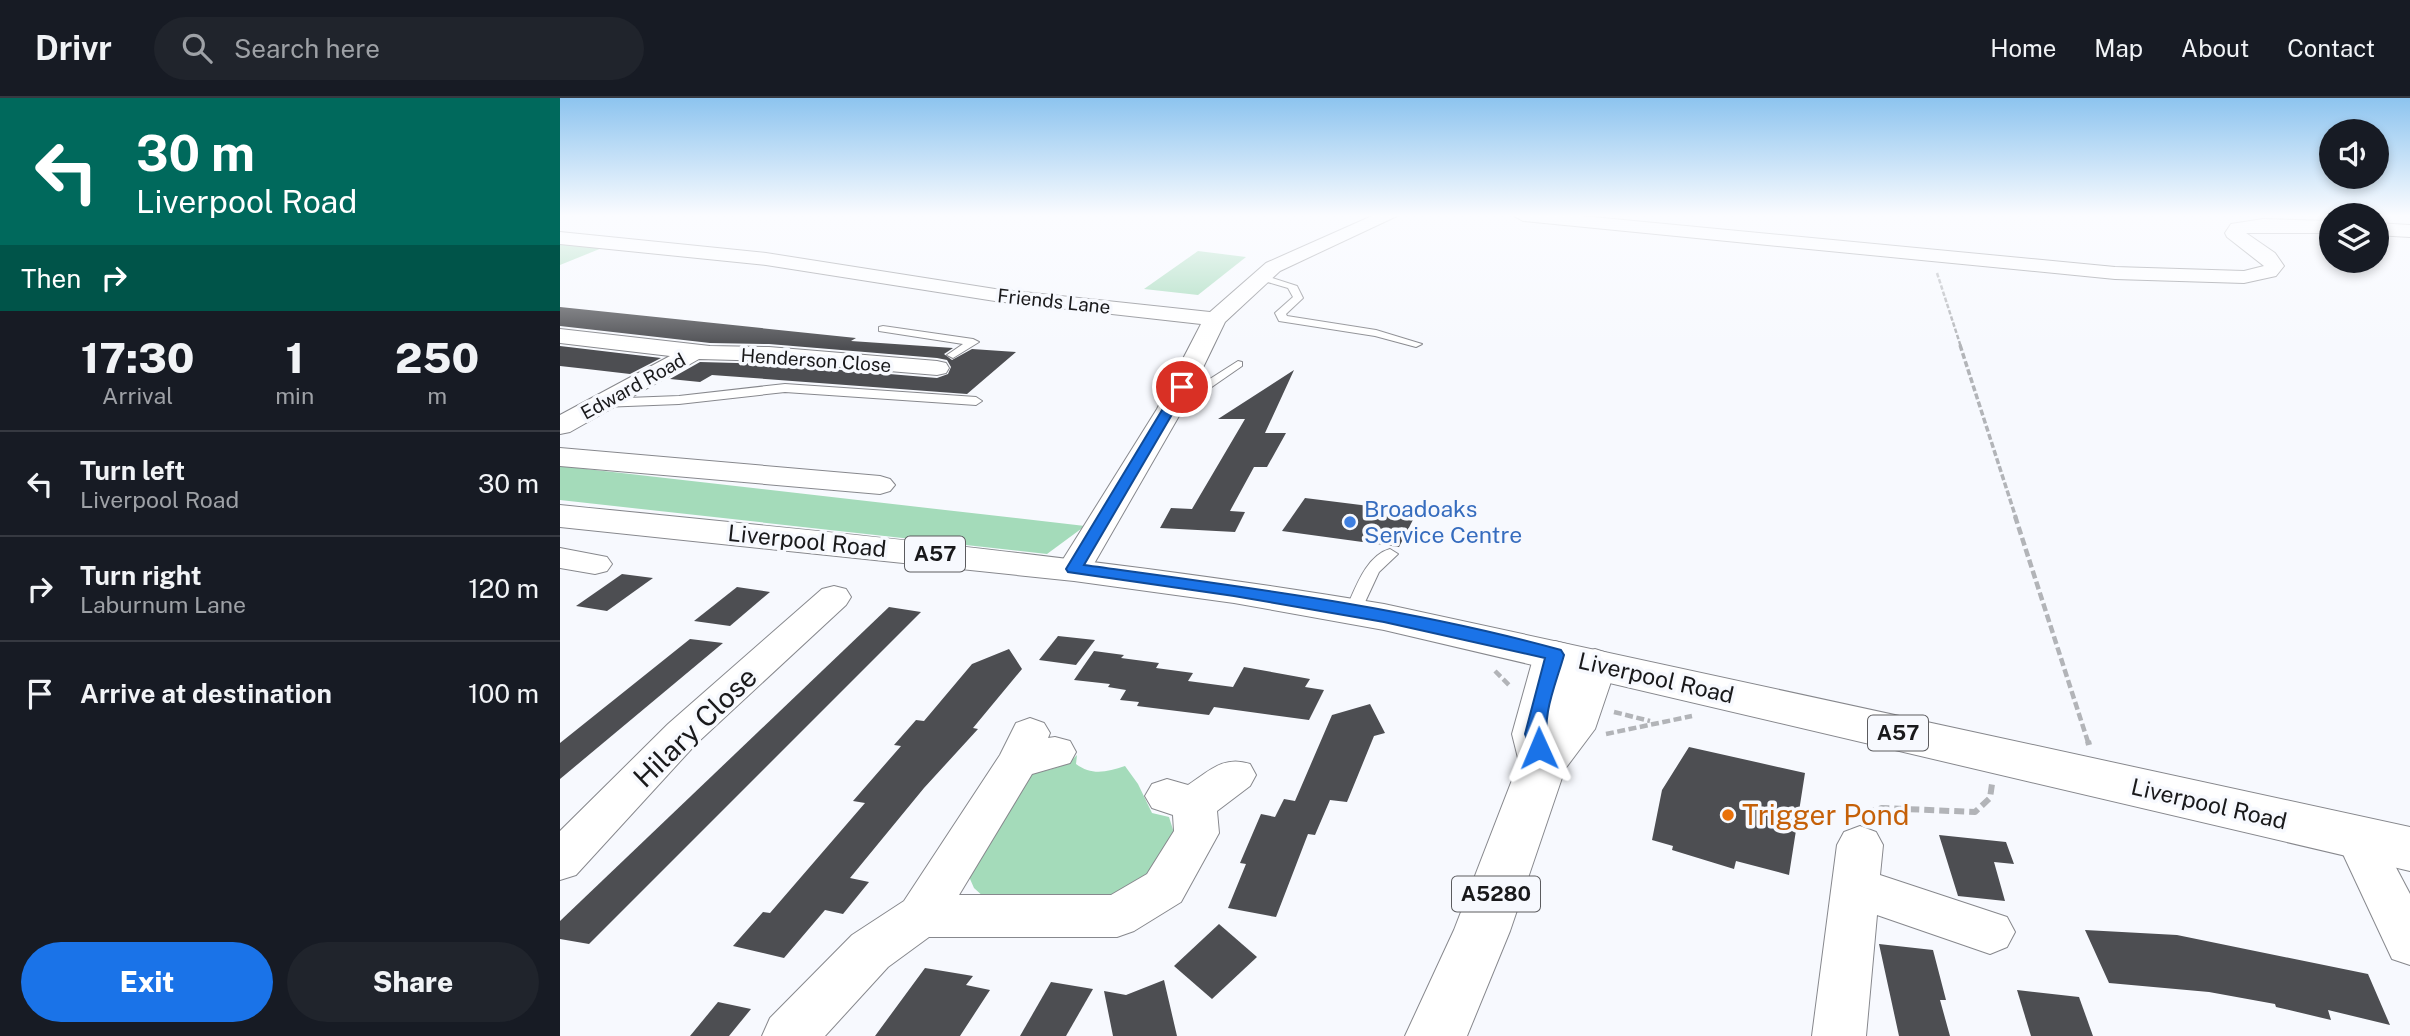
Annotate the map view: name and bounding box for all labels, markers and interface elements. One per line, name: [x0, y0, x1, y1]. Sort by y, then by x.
search box: [154, 17, 644, 80]
text: Drivr: [35, 29, 112, 67]
icon: search: [178, 29, 216, 67]
text: Search here: [234, 33, 380, 64]
text: Home: [1990, 34, 2056, 62]
text: Map: [2094, 34, 2143, 62]
text: About: [2181, 34, 2249, 62]
text: Contact: [2287, 34, 2375, 62]
map controls: [2319, 119, 2389, 273]
button: sound: [2319, 119, 2389, 189]
text: 30 m: [136, 124, 255, 182]
icon: left: [21, 126, 112, 217]
text: Liverpool Road: [136, 183, 357, 220]
button: layers: [2319, 203, 2389, 273]
icon: right: [95, 259, 133, 297]
text: Then: [21, 263, 81, 294]
street label: Friends Lane: [996, 284, 1112, 318]
text: 17:30: [81, 333, 194, 382]
text: 1: [286, 333, 304, 382]
text: 250: [395, 333, 479, 382]
street label: Henderson Close: [740, 344, 892, 376]
street label: Edward Road: [577, 348, 689, 424]
pin: [1152, 357, 1212, 417]
icon: arrive: [1163, 368, 1201, 406]
text: Arrival: [102, 382, 173, 409]
text: min: [275, 382, 314, 409]
text: m: [427, 382, 447, 409]
text: Turn left: [80, 455, 185, 486]
icon: left: [21, 465, 59, 503]
text: 30 m: [478, 468, 539, 499]
text: Liverpool Road: [80, 486, 239, 513]
place label: Broadoaks Service Centre: [1364, 495, 1522, 548]
marker: Broadoaks Service Centre: [1342, 514, 1358, 530]
street label: Liverpool Road: [727, 519, 888, 562]
road number: A57: [905, 536, 965, 572]
text: Turn right: [80, 560, 202, 591]
icon: right: [21, 570, 59, 608]
text: 120 m: [468, 573, 539, 604]
text: Laburnum Lane: [80, 591, 246, 618]
street label: Liverpool Road: [1576, 646, 1737, 709]
street label: Hilary Close: [626, 660, 763, 793]
icon: arrive: [21, 675, 59, 713]
text: Arrive at destination: [80, 678, 332, 709]
text: 100 m: [468, 678, 539, 709]
position arrow: [1502, 711, 1576, 785]
road number: A57: [1868, 716, 1928, 750]
street label: Liverpool Road: [2129, 772, 2290, 835]
place label: Trigger Pond: [1742, 798, 1909, 831]
marker: Trigger Pond: [1720, 807, 1736, 823]
road number: A5280: [1452, 876, 1540, 912]
button: Exit: [21, 942, 273, 1022]
button: Share: [287, 942, 539, 1022]

